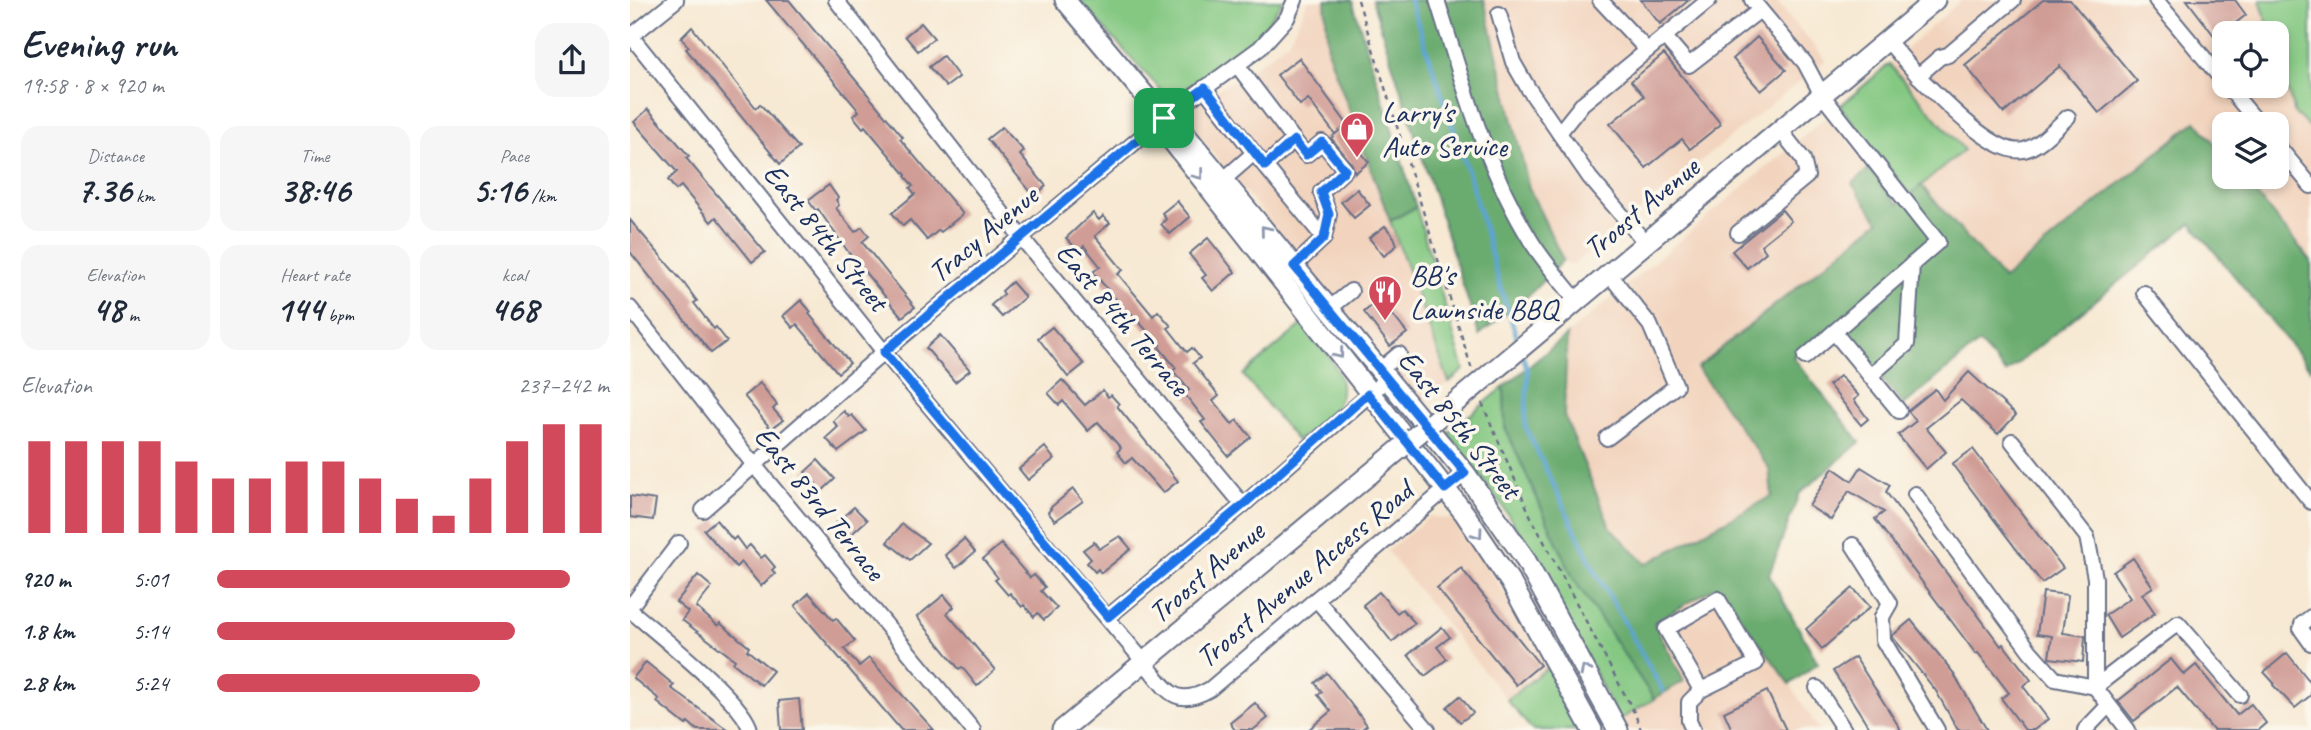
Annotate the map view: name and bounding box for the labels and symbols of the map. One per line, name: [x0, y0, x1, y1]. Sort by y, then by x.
pin: [1134, 88, 1194, 148]
place label: Larry's Auto Service: [1382, 93, 1509, 165]
shop icon: Larry's Auto Service: [1338, 110, 1376, 159]
street label: Troost Avenue: [1575, 147, 1708, 267]
street label: East 84th Street: [755, 156, 899, 321]
one-way arrow: [1190, 168, 1203, 180]
street label: Tracy Avenue: [920, 176, 1048, 291]
one-way arrow: [1260, 226, 1273, 238]
street label: East 84th Terrace: [1048, 234, 1200, 405]
place label: BB's Lawnside BBQ: [1410, 256, 1560, 328]
restaurant icon: BB's Lawnside BBQ: [1366, 273, 1404, 322]
street label: East 85th Street: [1390, 342, 1532, 509]
one-way arrow: [1331, 346, 1344, 359]
street label: East 83rd Terrace: [746, 418, 895, 590]
street label: Troost Avenue Access Road: [1188, 469, 1423, 676]
street label: Troost Avenue: [1140, 511, 1273, 631]
one-way arrow: [1470, 526, 1482, 539]
one-way arrow: [1580, 665, 1593, 678]

